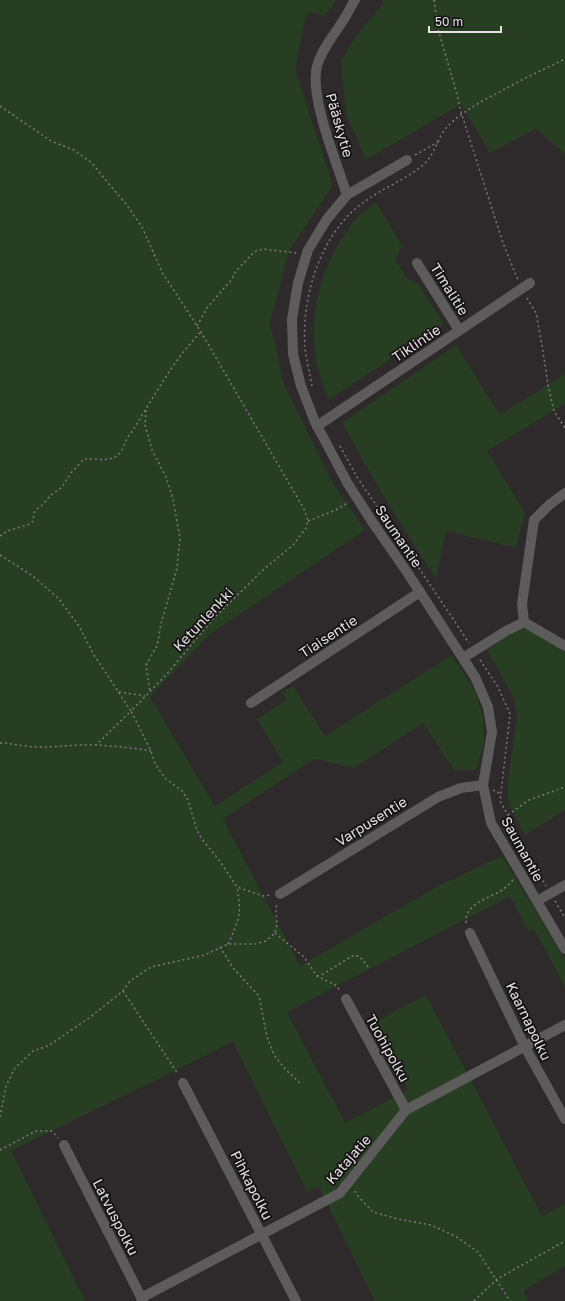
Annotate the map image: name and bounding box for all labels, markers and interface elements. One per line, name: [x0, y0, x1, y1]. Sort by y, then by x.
scale bar: [429, 8, 501, 34]
text: 50 m: [435, 14, 463, 29]
street label: Pääskytie: [323, 91, 357, 159]
street label: Timalitie: [427, 260, 473, 318]
street label: Tiklintie: [389, 321, 443, 365]
street label: Saumantie: [372, 502, 426, 570]
street label: Ketunlenkki: [169, 584, 237, 654]
street label: Tiaisentie: [296, 611, 360, 661]
street label: Varpusentie: [332, 792, 410, 850]
street label: Saumantie: [498, 814, 548, 884]
street label: Kaarnapolku: [503, 979, 555, 1063]
street label: Tuohipolku: [362, 1011, 414, 1085]
street label: Katajatie: [322, 1131, 374, 1187]
street label: Pihkapolku: [227, 1148, 277, 1222]
street label: Latvuspolku: [90, 1176, 142, 1258]

